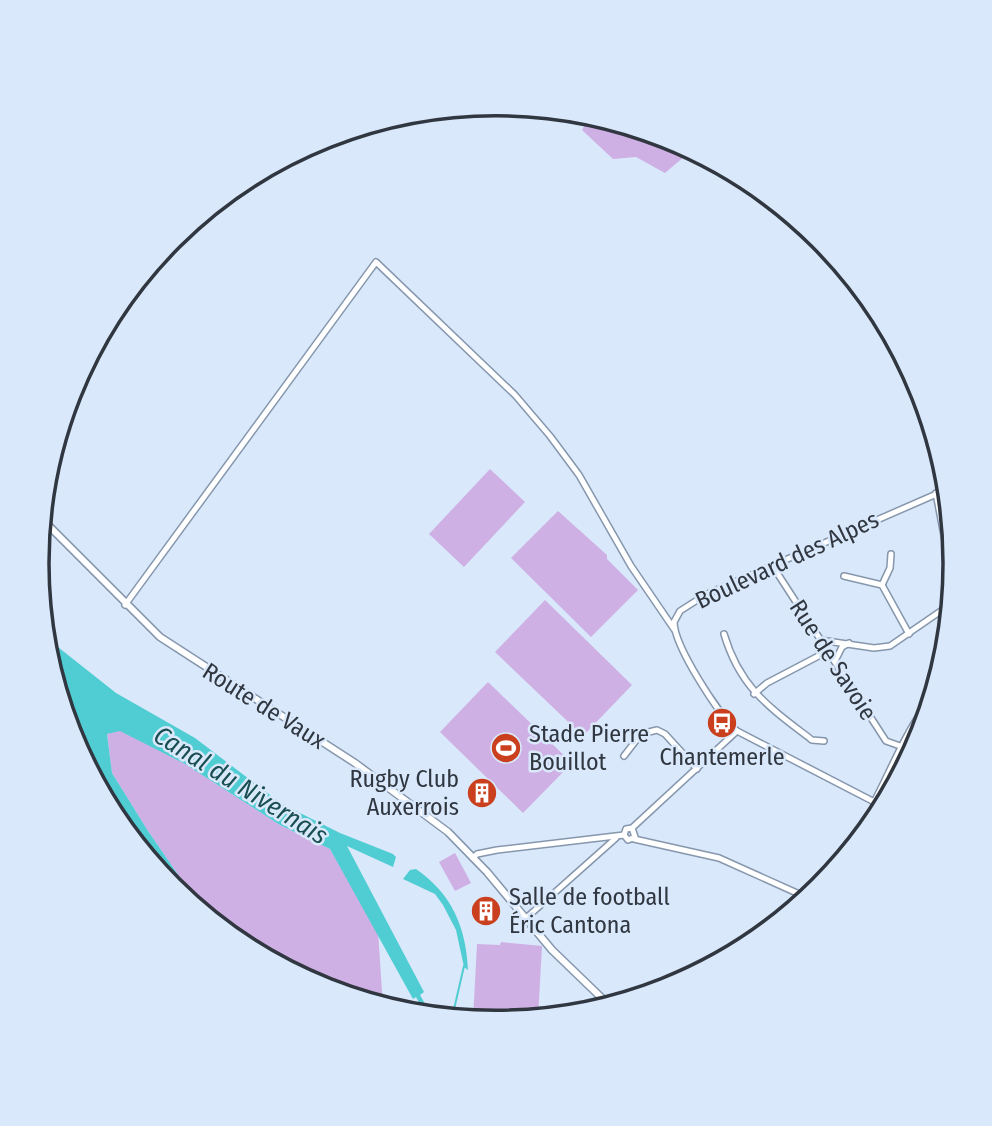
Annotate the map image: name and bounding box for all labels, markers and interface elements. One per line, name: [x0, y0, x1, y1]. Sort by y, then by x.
street label: Boulevard des Alpes: [691, 505, 883, 615]
street label: Rue de Savoie: [784, 595, 882, 725]
street label: Route de Vaux: [198, 657, 331, 755]
bus stop icon: Chantemerle: [705, 706, 739, 740]
water label: Canal du Nivernais: [148, 720, 333, 851]
place label: Stade Pierre Bouillot: [529, 720, 649, 776]
sports icon: Stade Pierre Bouillot: [489, 731, 523, 765]
place label: Chantemerle: [659, 743, 785, 771]
place label: Rugby Club Auxerrois: [349, 765, 459, 821]
building icon: Rugby Club Auxerrois: [465, 776, 499, 810]
place label: Salle de football Éric Cantona: [509, 883, 670, 939]
building icon: Salle de football Éric Cantona: [469, 894, 503, 928]

